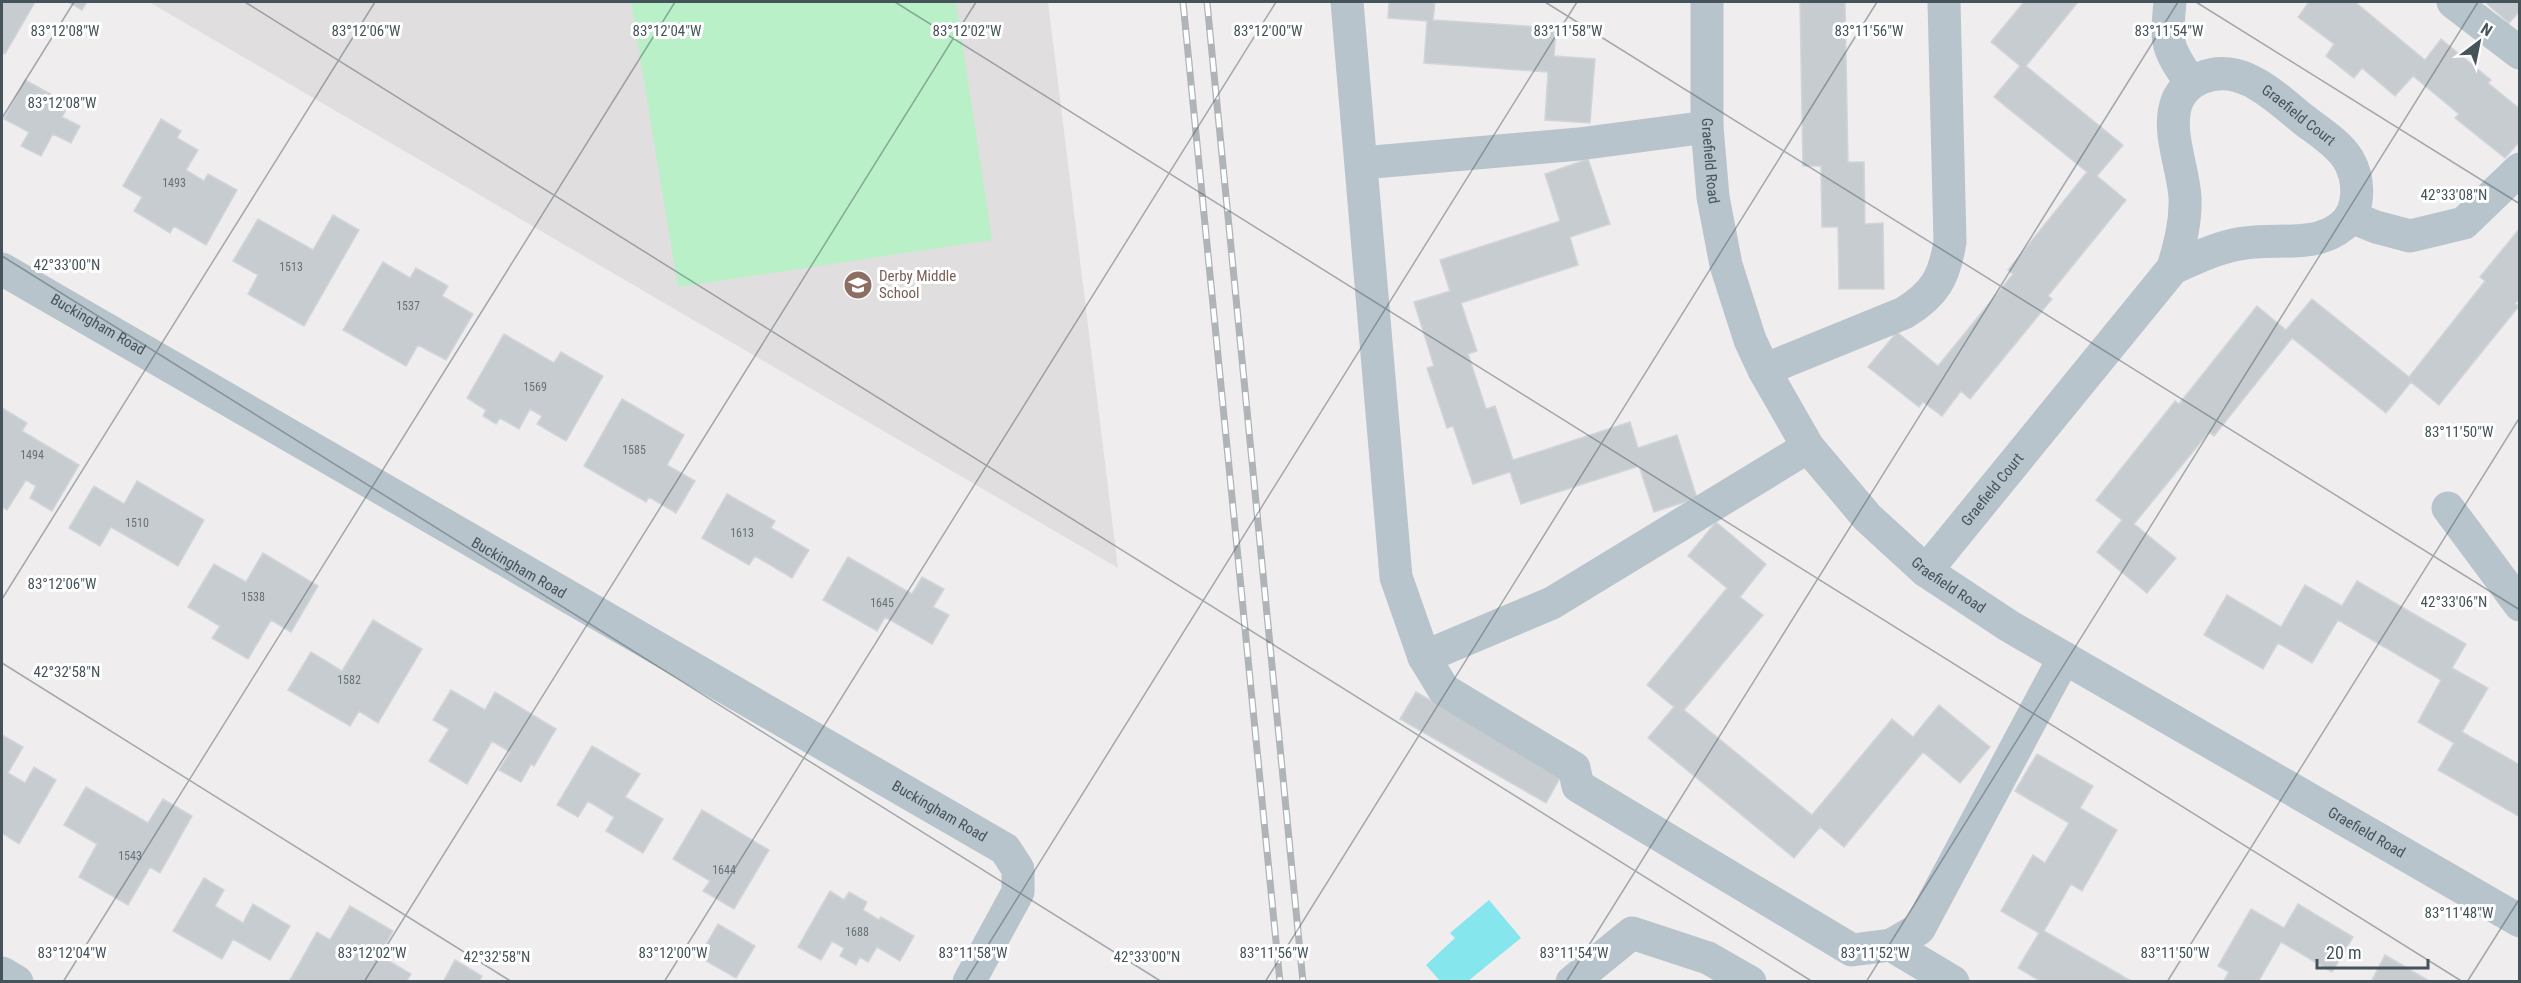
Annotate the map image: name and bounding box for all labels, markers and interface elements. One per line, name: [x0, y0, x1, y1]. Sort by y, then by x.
north arrow: [2449, 12, 2509, 72]
text: N: [2477, 19, 2496, 40]
text: 83°12'08"W: [31, 22, 100, 40]
text: 83°12'06"W: [332, 22, 401, 40]
text: 83°12'04"W: [633, 22, 702, 40]
text: 83°12'02"W: [933, 22, 1002, 40]
text: 83°12'00"W: [1234, 22, 1303, 40]
text: 83°11'58"W: [1534, 22, 1603, 40]
text: 83°11'56"W: [1835, 22, 1904, 40]
text: 83°11'54"W: [2135, 22, 2204, 40]
street label: Graefield Court: [2258, 81, 2339, 149]
text: 83°12'08"W: [28, 94, 97, 112]
street label: Graefield Road: [1698, 118, 1723, 205]
house number: 1493: [162, 176, 186, 190]
text: 42°33'08"N: [2421, 186, 2487, 204]
text: 42°33'00"N: [34, 256, 100, 274]
house number: 1513: [279, 260, 303, 274]
place label: Derby Middle School: [879, 267, 956, 302]
school or university icon: Derby Middle School: [842, 269, 874, 301]
street label: Buckingham Road: [47, 290, 149, 359]
house number: 1537: [396, 299, 420, 313]
house number: 1569: [523, 380, 547, 394]
text: 83°11'50"W: [2425, 423, 2494, 441]
house number: 1585: [622, 443, 646, 457]
house number: 1494: [20, 448, 44, 462]
street label: Graefield Court: [1957, 450, 2027, 530]
house number: 1510: [125, 516, 149, 530]
house number: 1613: [730, 526, 754, 540]
street label: Buckingham Road: [468, 533, 569, 602]
street label: Graefield Road: [1908, 553, 1989, 617]
text: 83°12'06"W: [28, 575, 97, 593]
house number: 1538: [241, 590, 265, 604]
text: 42°33'06"N: [2421, 593, 2487, 611]
house number: 1645: [870, 596, 894, 610]
text: 42°32'58"N: [34, 663, 100, 681]
house number: 1582: [337, 673, 361, 687]
street label: Buckingham Road: [889, 777, 990, 846]
street label: Graefield Road: [2325, 803, 2408, 862]
house number: 1543: [118, 849, 142, 863]
house number: 1644: [712, 863, 736, 877]
text: 83°11'48"W: [2425, 904, 2494, 922]
house number: 1688: [845, 925, 869, 939]
scale bar: [2317, 932, 2428, 970]
text: 20 m: [2326, 942, 2361, 963]
text: 83°12'04"W: [38, 944, 107, 962]
text: 83°12'02"W: [338, 944, 407, 962]
text: 83°12'00"W: [639, 944, 708, 962]
text: 83°11'58"W: [939, 944, 1008, 962]
text: 83°11'56"W: [1240, 944, 1309, 962]
text: 83°11'54"W: [1540, 944, 1609, 962]
text: 83°11'52"W: [1841, 944, 1910, 962]
text: 83°11'50"W: [2141, 944, 2210, 962]
text: 42°32'58"N: [464, 948, 530, 966]
text: 42°33'00"N: [1114, 948, 1180, 966]

